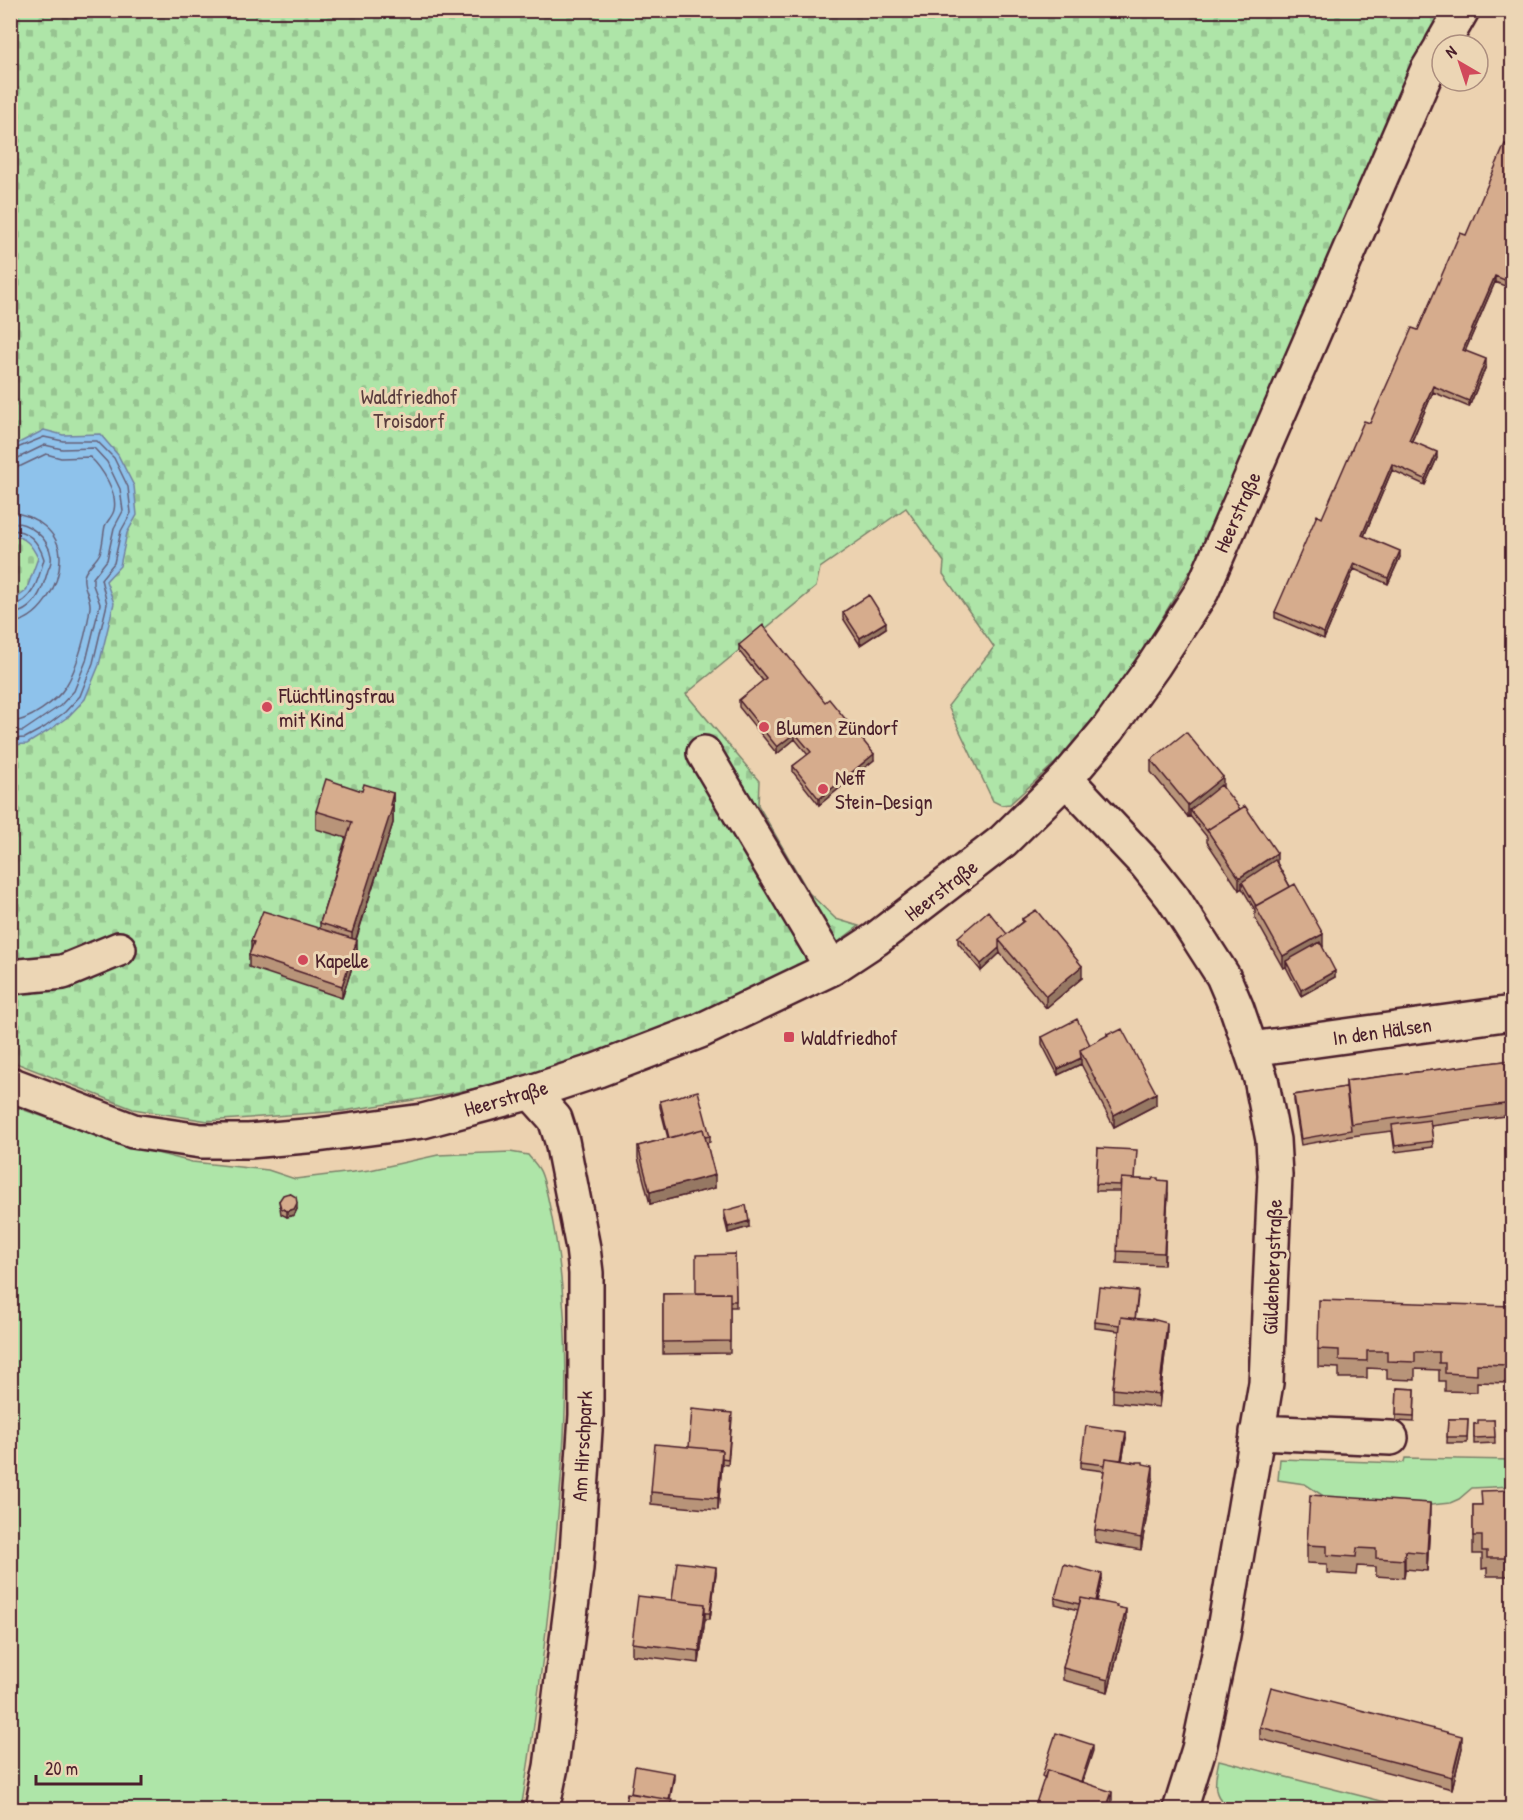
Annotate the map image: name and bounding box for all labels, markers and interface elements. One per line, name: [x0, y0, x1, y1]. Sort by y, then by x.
north arrow: [1430, 33, 1490, 93]
text: N: [1440, 40, 1461, 63]
park label: Waldfriedhof Troisdorf: [361, 382, 458, 435]
street label: Heerstraße: [1206, 467, 1268, 557]
place label: Flüchtlingsfrau mit Kind: [278, 681, 395, 734]
marker: Flüchtlingsfrau mit Kind: [260, 700, 274, 714]
place label: Blumen Zündorf: [776, 713, 899, 742]
marker: Blumen Zündorf: [757, 720, 771, 734]
place label: Neff Stein-Design: [835, 763, 933, 816]
marker: Neff Stein-Design: [816, 782, 830, 796]
street label: Heerstraße: [898, 852, 984, 928]
place label: Kapelle: [315, 946, 369, 975]
marker: Kapelle: [296, 953, 310, 967]
street label: In den Hälsen: [1331, 1010, 1433, 1052]
place label: Waldfriedhof: [801, 1023, 898, 1052]
marker: Waldfriedhof: [782, 1030, 796, 1044]
street label: Heerstraße: [461, 1072, 551, 1124]
street label: Güldenbergstraße: [1255, 1199, 1289, 1335]
street label: Am Hirschpark: [565, 1390, 599, 1502]
scale bar: [36, 1748, 141, 1786]
text: 20 m: [45, 1756, 78, 1781]

